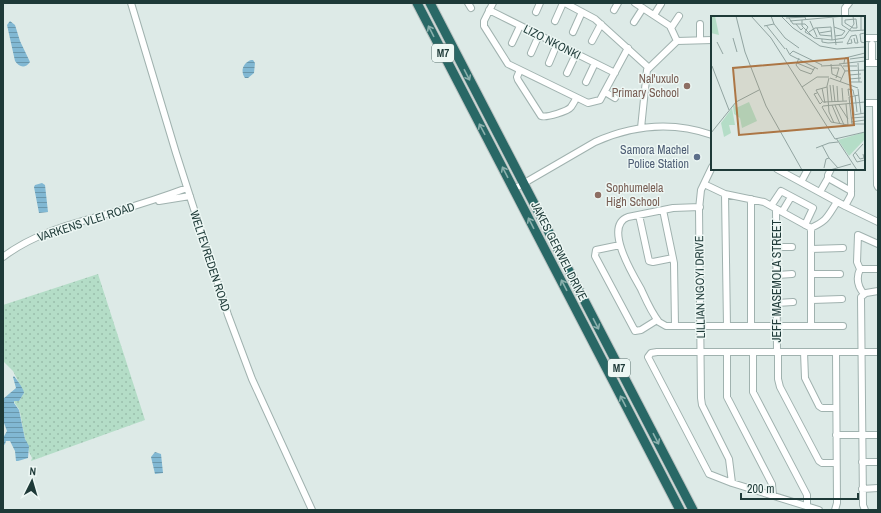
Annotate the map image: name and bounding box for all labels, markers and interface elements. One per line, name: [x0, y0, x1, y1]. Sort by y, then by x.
inset map: [711, 16, 865, 170]
street label: LIZO NKONKI: [521, 21, 583, 63]
one-way arrow: [427, 25, 435, 37]
road number: M7: [432, 44, 454, 62]
one-way arrow: [464, 69, 471, 81]
place label: Nal'uxulo Primary School: [612, 71, 679, 101]
marker: Nal'uxulo Primary School: [682, 81, 692, 91]
one-way arrow: [478, 123, 486, 135]
place label: Samora Machel Police Station: [620, 142, 689, 172]
marker: Samora Machel Police Station: [692, 152, 702, 162]
one-way arrow: [501, 166, 508, 178]
place label: Sophumelela High School: [606, 180, 664, 210]
marker: Sophumelela High School: [593, 190, 603, 200]
street label: VARKENS VLEI ROAD: [35, 199, 137, 245]
street label: JAKES GERWEL DRIVE: [527, 199, 591, 303]
street label: WELTEVREDEN ROAD: [186, 208, 234, 314]
one-way arrow: [527, 217, 534, 229]
street label: JEFF MASEMOLA STREET: [769, 219, 785, 343]
street label: LILLIAN NGOYI DRIVE: [691, 235, 709, 339]
one-way arrow: [559, 280, 567, 292]
one-way arrow: [593, 317, 600, 329]
road number: M7: [608, 359, 630, 377]
one-way arrow: [619, 395, 627, 407]
one-way arrow: [652, 433, 660, 445]
north arrow: [12, 461, 52, 501]
text: N: [29, 464, 37, 478]
scale bar: [741, 475, 858, 501]
text: 200 m: [747, 481, 774, 497]

